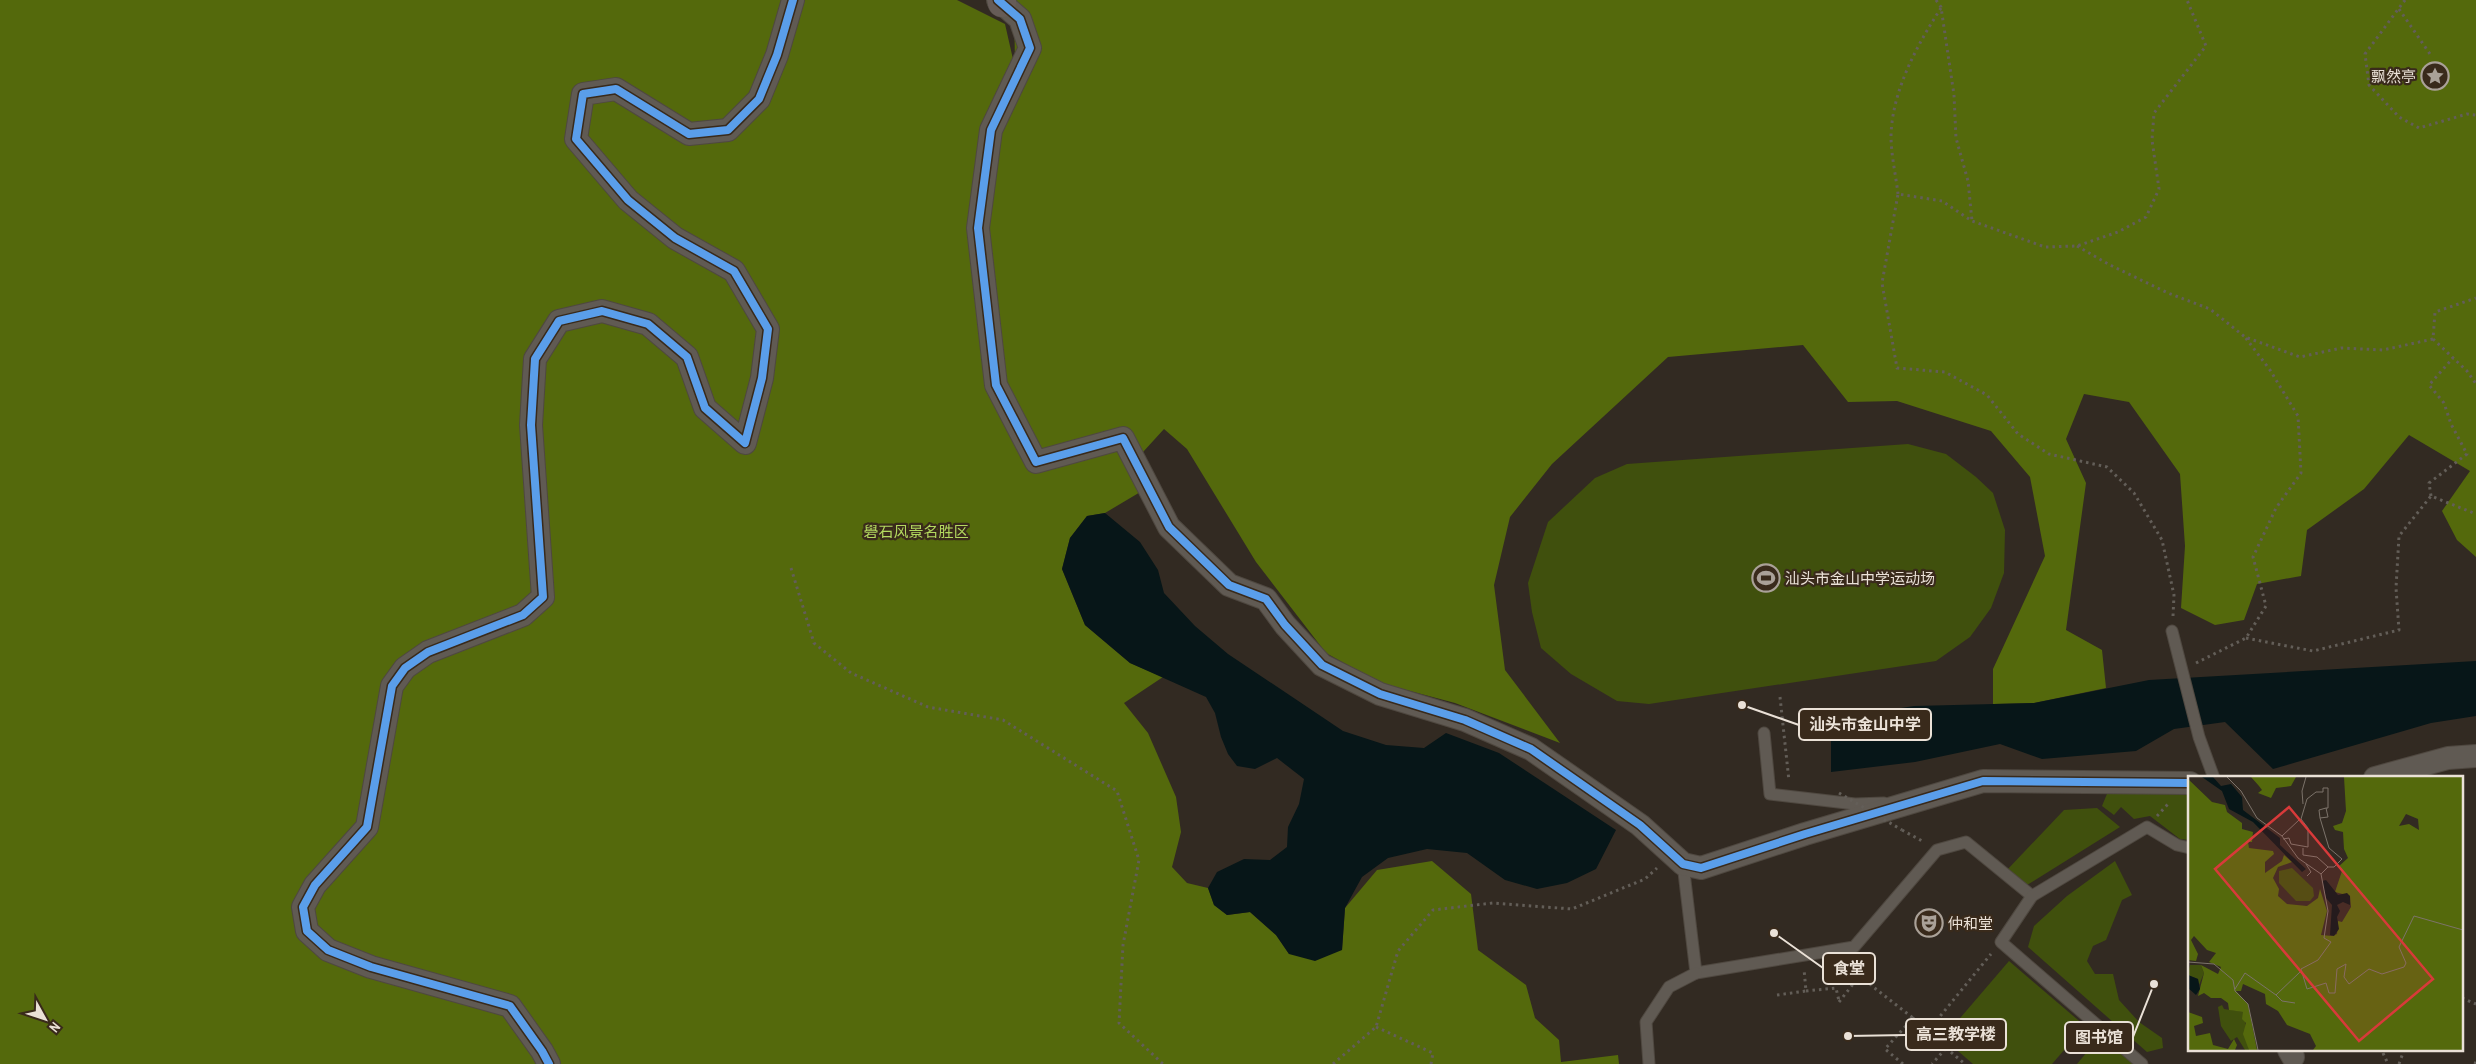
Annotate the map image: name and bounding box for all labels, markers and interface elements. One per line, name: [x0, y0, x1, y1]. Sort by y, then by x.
place icon: 飘然亭: [2420, 61, 2450, 91]
place label: 飘然亭: [2371, 66, 2416, 87]
park label: 礐石风景名胜区: [863, 521, 969, 542]
sports icon: 汕头市金山中学运动场: [1751, 563, 1781, 593]
place label: 汕头市金山中学运动场: [1785, 568, 1935, 589]
callout: 汕头市金山中学: [1799, 709, 1931, 740]
text: 汕头市金山中学: [1809, 713, 1921, 735]
inset map: [2188, 776, 2464, 1052]
theatre icon: 仲和堂: [1914, 908, 1944, 938]
place label: 仲和堂: [1948, 913, 1993, 934]
callout: 食堂: [1823, 953, 1875, 984]
text: 食堂: [1833, 957, 1865, 979]
north arrow: [20, 994, 70, 1044]
text: N: [45, 1018, 65, 1036]
callout: 高三教学楼: [1906, 1019, 2006, 1050]
callout: 图书馆: [2065, 1022, 2133, 1053]
text: 高三教学楼: [1916, 1023, 1996, 1045]
text: 图书馆: [2075, 1026, 2123, 1048]

